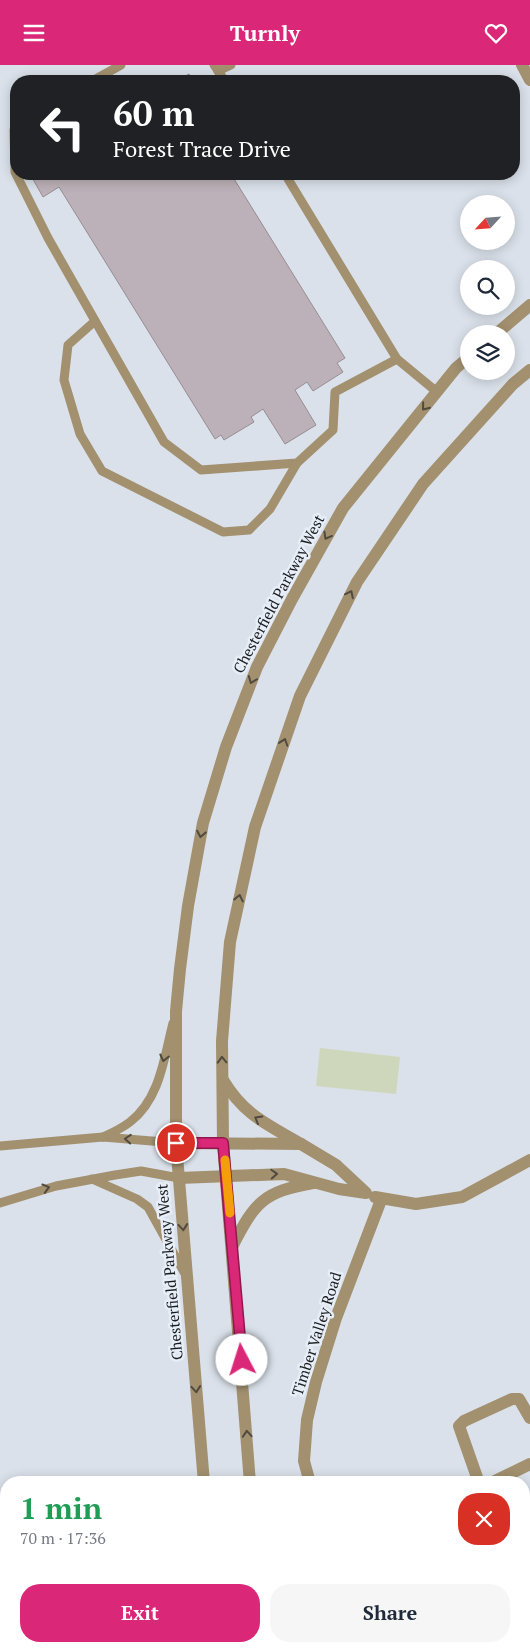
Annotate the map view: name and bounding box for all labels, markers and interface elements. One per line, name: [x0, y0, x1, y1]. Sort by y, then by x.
text: Turnly: [230, 18, 300, 47]
icon: menu: [20, 19, 48, 47]
icon: heart: [482, 19, 510, 47]
text: 60 m: [113, 90, 194, 136]
icon: left: [30, 95, 95, 160]
text: Forest Trace Drive: [113, 134, 291, 163]
north arrow: [460, 195, 515, 250]
map controls: [460, 195, 515, 380]
button: search: [460, 260, 515, 315]
button: layers: [460, 325, 515, 380]
one-way arrow: [421, 401, 430, 410]
street label: Chesterfield Parkway West: [228, 510, 329, 676]
one-way arrow: [323, 531, 333, 540]
one-way arrow: [344, 591, 354, 600]
one-way arrow: [248, 675, 258, 684]
one-way arrow: [278, 739, 288, 747]
one-way arrow: [197, 830, 207, 839]
one-way arrow: [234, 894, 244, 903]
one-way arrow: [159, 1054, 170, 1063]
one-way arrow: [217, 1055, 228, 1063]
one-way arrow: [255, 1116, 264, 1126]
pin: [155, 1122, 197, 1164]
icon: arrive: [162, 1129, 190, 1157]
one-way arrow: [123, 1134, 131, 1145]
one-way arrow: [271, 1169, 279, 1180]
street label: Chesterfield Parkway West: [151, 1183, 187, 1361]
one-way arrow: [42, 1184, 50, 1194]
one-way arrow: [177, 1223, 188, 1231]
street label: Timber Valley Road: [287, 1269, 345, 1398]
position arrow: [215, 1333, 267, 1385]
one-way arrow: [190, 1385, 201, 1393]
one-way arrow: [242, 1430, 253, 1438]
text: 1 min: [20, 1488, 102, 1528]
button: close: [458, 1493, 510, 1545]
text: 70 m · 17:36: [20, 1527, 106, 1549]
button: Exit: [20, 1584, 260, 1642]
button: Share: [270, 1584, 510, 1642]

